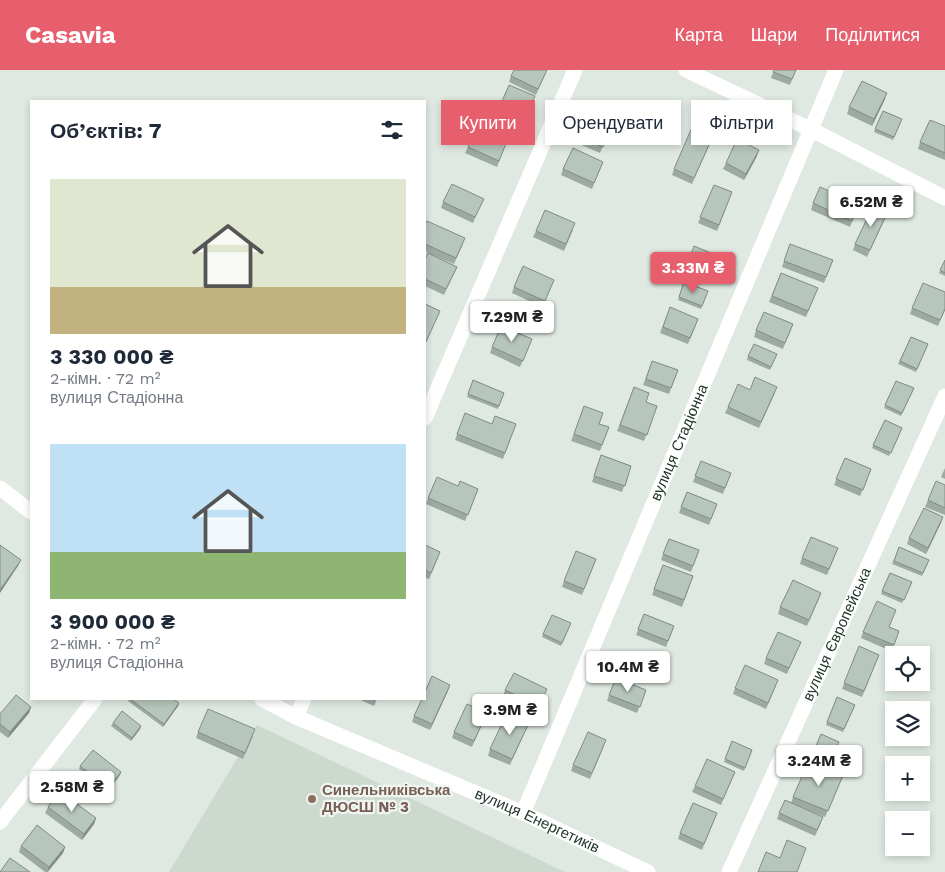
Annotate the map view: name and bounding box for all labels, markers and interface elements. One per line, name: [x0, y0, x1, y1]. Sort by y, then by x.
text: Casavia: [25, 21, 116, 49]
text: Карта: [675, 24, 723, 45]
text: Шари: [751, 24, 797, 45]
text: Поділитися: [825, 24, 920, 45]
chip: Купити: [441, 100, 535, 145]
chip: Орендувати: [545, 100, 681, 145]
chip: Фільтри: [691, 100, 792, 145]
icon: filters: [378, 116, 406, 144]
text: Об’єктів: 7: [50, 118, 161, 143]
pin: 6.52M ₴: [825, 186, 917, 228]
text: 6.52M ₴: [839, 192, 903, 211]
icon: home: [183, 211, 273, 301]
pin: 3.33M ₴: [647, 252, 739, 294]
text: 3.33M ₴: [662, 258, 724, 277]
pin: 7.29M ₴: [466, 300, 558, 343]
text: 7.29M ₴: [481, 307, 543, 326]
text: 3 330 000 ₴: [50, 344, 173, 369]
text: 2-кімн. · 72 m²: [50, 369, 161, 388]
street label: вулиця Стадіонна: [646, 381, 712, 504]
text: вулиця Стадіонна: [50, 388, 183, 407]
icon: home: [183, 476, 273, 566]
street label: вулиця Європейська: [799, 564, 875, 704]
text: 3 900 000 ₴: [50, 609, 175, 634]
text: 2-кімн. · 72 m²: [50, 634, 161, 653]
map controls: [885, 646, 930, 856]
button: locate: [885, 646, 930, 691]
pin: 10.4M ₴: [582, 650, 674, 693]
text: вулиця Стадіонна: [50, 653, 183, 672]
text: 10.4M ₴: [597, 657, 659, 676]
pin: 3.9M ₴: [469, 694, 551, 736]
text: 3.9M ₴: [483, 700, 537, 719]
button: layers: [885, 701, 930, 746]
pin: 3.24M ₴: [773, 744, 865, 787]
text: 3.24M ₴: [787, 751, 851, 770]
button: +: [885, 756, 930, 801]
pin: 2.58M ₴: [26, 770, 118, 813]
text: 2.58M ₴: [40, 777, 104, 796]
place label: Синельниківська ДЮСШ № 3: [322, 781, 451, 816]
street label: вулиця Енергетиків: [472, 785, 602, 857]
marker: Синельниківська ДЮСШ № 3: [306, 793, 318, 805]
button: −: [885, 811, 930, 856]

